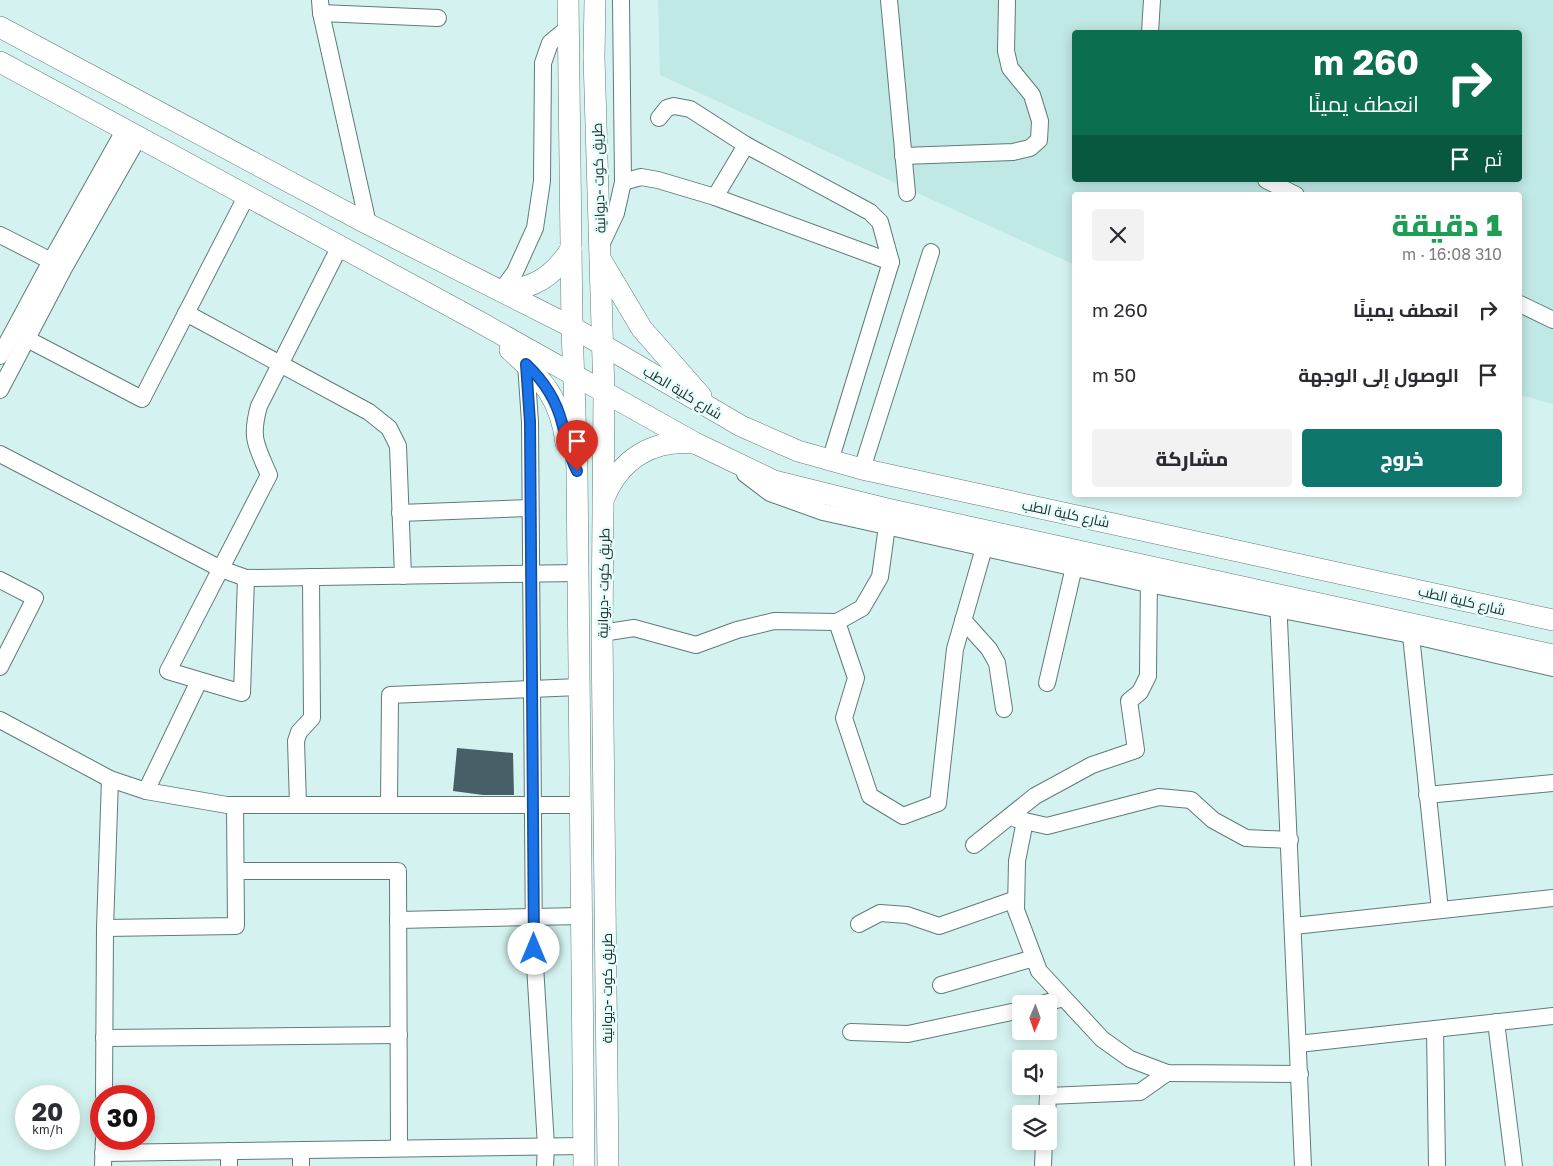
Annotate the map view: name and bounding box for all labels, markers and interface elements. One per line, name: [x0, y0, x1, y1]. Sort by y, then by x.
text: 260 m: [1313, 41, 1419, 83]
icon: right: [1437, 50, 1502, 115]
text: انعطف يمينًا: [1308, 90, 1419, 117]
street label: طريق كوت -ديوانية: [588, 122, 609, 234]
icon: arrive: [1446, 145, 1474, 173]
text: ثم: [1484, 147, 1502, 170]
text: 1 دقيقة: [1392, 207, 1502, 243]
button: close: [1092, 209, 1144, 261]
text: 310 m · 16:08: [1402, 244, 1502, 264]
icon: right: [1474, 296, 1502, 324]
text: 260 m: [1092, 298, 1148, 321]
text: انعطف يمينًا: [1353, 298, 1459, 321]
icon: arrive: [1474, 361, 1502, 389]
street label: شارع كلية الطب: [640, 362, 725, 423]
text: 50 m: [1092, 363, 1136, 386]
text: الوصول إلى الوجهة: [1298, 363, 1459, 386]
pin: [556, 420, 598, 471]
icon: arrive: [563, 427, 591, 455]
button: مشاركة: [1092, 429, 1292, 487]
button: خروج: [1302, 429, 1502, 487]
street label: شارع كلية الطب: [1021, 495, 1111, 532]
street label: طريق كوت -ديوانية: [594, 528, 613, 638]
street label: شارع كلية الطب: [1417, 582, 1507, 619]
position arrow: [507, 922, 559, 974]
street label: طريق كوت -ديوانية: [598, 933, 616, 1043]
north arrow: [1012, 995, 1058, 1040]
map controls: [1012, 995, 1057, 1150]
button: sound: [1012, 1050, 1057, 1095]
speed limit sign: 30: [90, 1085, 155, 1150]
text: 20: [32, 1096, 63, 1127]
button: layers: [1012, 1105, 1057, 1150]
text: km/h: [32, 1122, 63, 1137]

